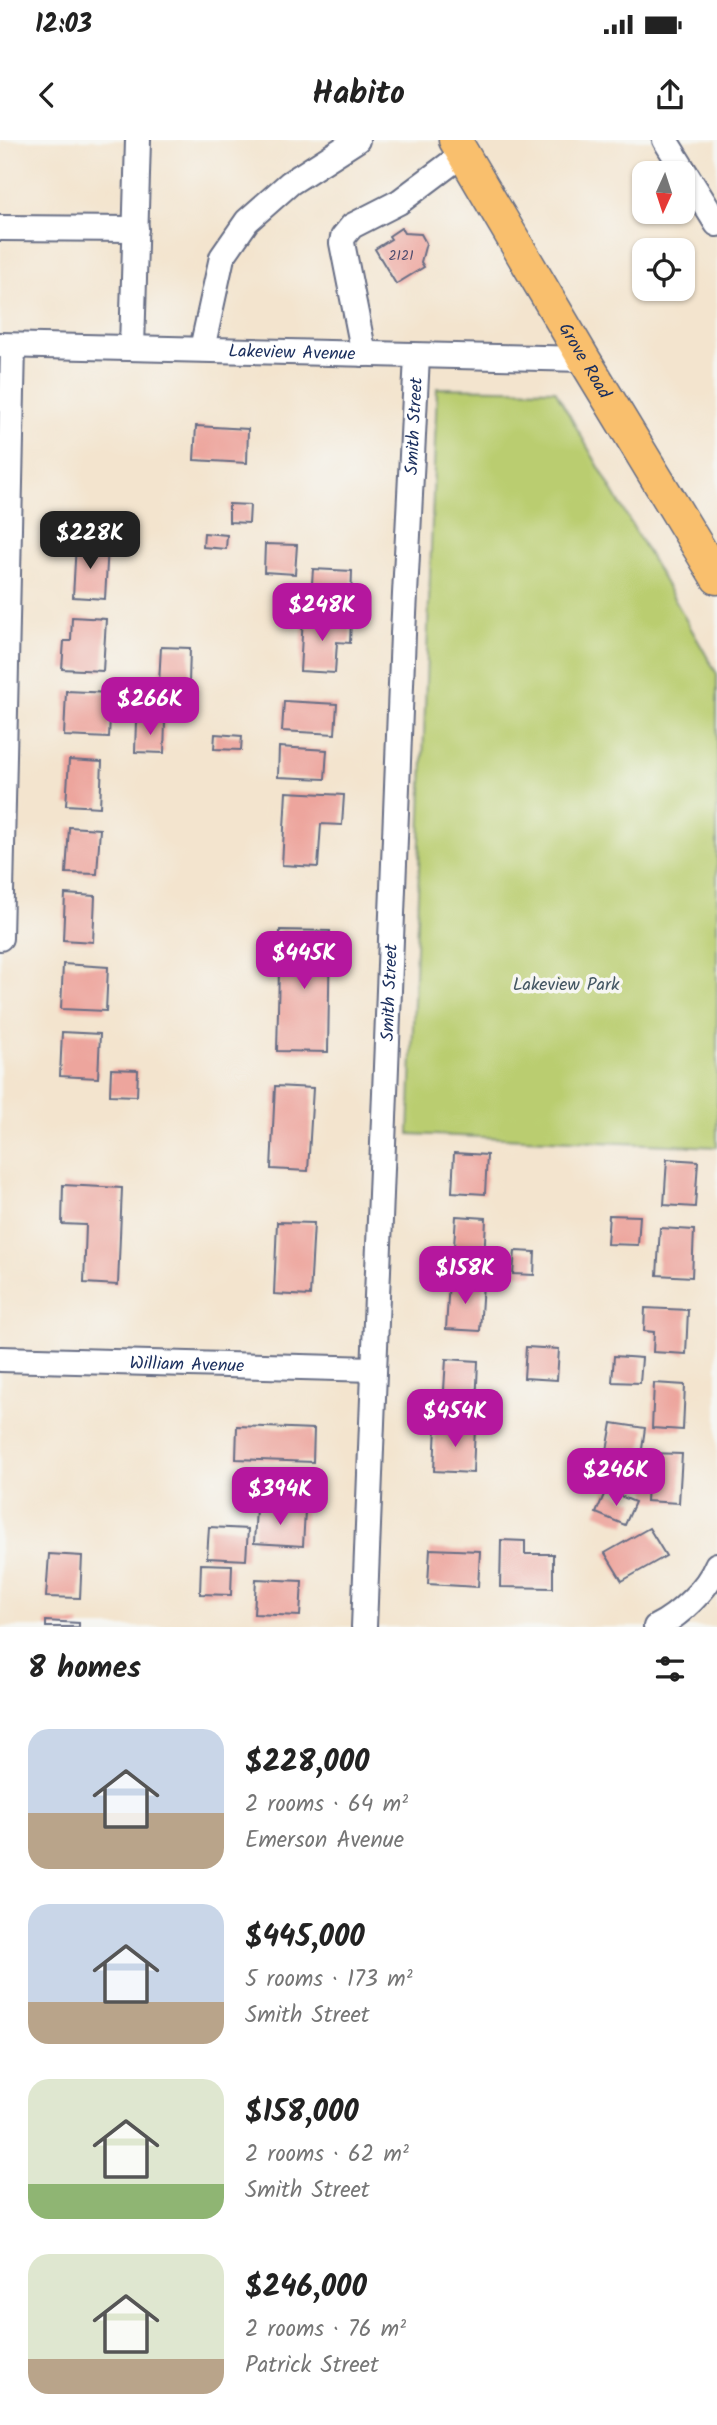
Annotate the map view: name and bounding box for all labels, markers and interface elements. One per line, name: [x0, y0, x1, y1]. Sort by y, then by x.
text: 12:03: [35, 4, 92, 46]
text: Habito: [312, 69, 405, 120]
icon: back: [28, 76, 66, 114]
icon: share: [651, 76, 689, 114]
north arrow: [632, 161, 695, 224]
map controls: [632, 161, 695, 301]
button: locate: [632, 238, 695, 301]
house number: 2121: [388, 245, 414, 267]
street label: Grove Road: [550, 318, 618, 406]
street label: Lakeview Avenue: [228, 337, 356, 370]
street label: Smith Street: [398, 376, 432, 476]
pin: $228K: [41, 512, 139, 571]
text: $228K: [56, 516, 124, 552]
pin: $248K: [273, 584, 371, 643]
text: $248K: [289, 588, 355, 624]
pin: $266K: [101, 678, 199, 737]
text: $266K: [117, 682, 183, 718]
pin: $445K: [255, 932, 353, 991]
text: $445K: [272, 936, 336, 972]
street label: Smith Street: [374, 942, 407, 1042]
park label: Lakeview Park: [513, 971, 620, 1000]
pin: $158K: [416, 1246, 514, 1306]
text: $158K: [435, 1251, 495, 1287]
street label: William Avenue: [129, 1349, 245, 1382]
pin: $454K: [406, 1390, 504, 1449]
text: $454K: [423, 1394, 487, 1430]
pin: $246K: [567, 1448, 665, 1508]
text: $246K: [583, 1453, 649, 1489]
pin: $394K: [231, 1468, 329, 1527]
text: $394K: [248, 1472, 312, 1508]
text: 8 homes: [28, 1645, 141, 1693]
icon: filters: [651, 1650, 689, 1688]
text: $228,000: [245, 1739, 369, 1787]
icon: home: [84, 1757, 168, 1841]
text: 2 rooms · 64 m²: [245, 1787, 408, 1823]
text: Emerson Avenue: [245, 1823, 404, 1859]
text: $445,000: [245, 1914, 365, 1962]
icon: home: [84, 1932, 168, 2016]
text: 5 rooms · 173 m²: [245, 1962, 413, 1998]
text: Smith Street: [245, 1998, 370, 2034]
text: $158,000: [245, 2089, 359, 2137]
icon: home: [84, 2107, 168, 2191]
text: 2 rooms · 62 m²: [245, 2137, 409, 2173]
text: Smith Street: [245, 2173, 370, 2209]
text: $246,000: [245, 2264, 367, 2312]
icon: home: [84, 2282, 168, 2366]
text: 2 rooms · 76 m²: [245, 2312, 406, 2348]
text: Patrick Street: [245, 2348, 379, 2384]

